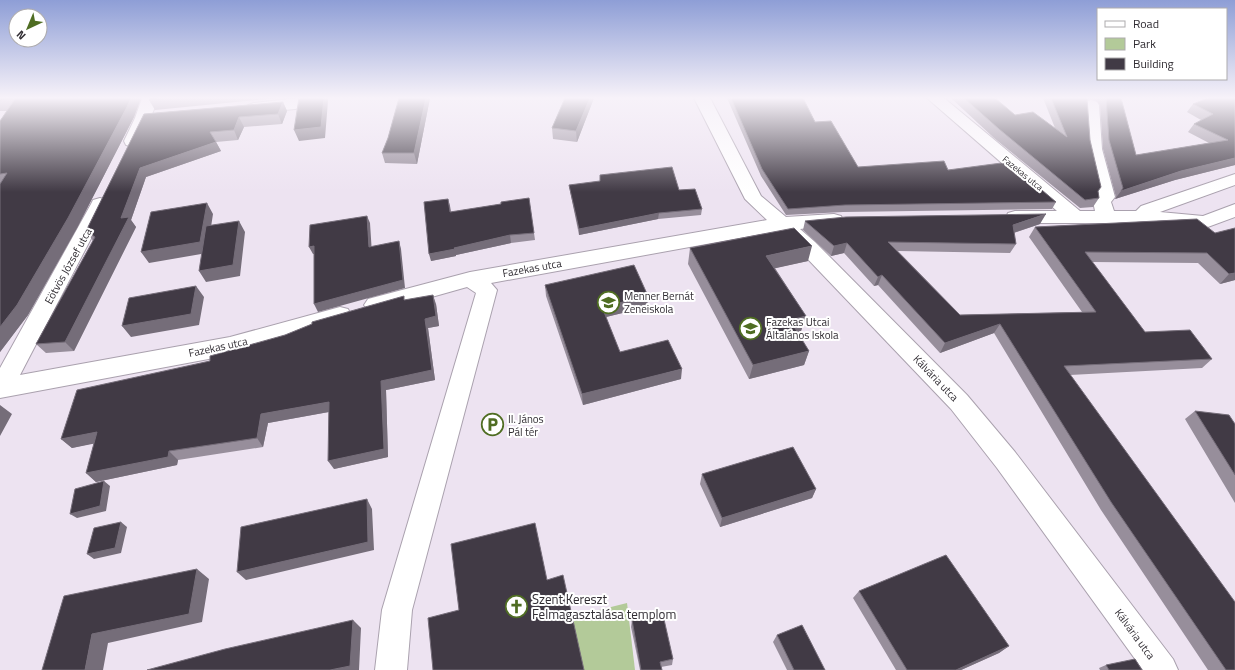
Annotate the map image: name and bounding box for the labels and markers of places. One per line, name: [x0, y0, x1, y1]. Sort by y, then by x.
place label: Menner Bernát Zeneiskola: [624, 288, 694, 317]
school or university icon: Menner Bernát Zeneiskola: [596, 289, 622, 315]
place label: Fazekas Utcai Általános Iskola: [766, 314, 839, 343]
school or university icon: Fazekas Utcai Általános Iskola: [737, 315, 763, 341]
place label: II. János Pál tér: [508, 411, 544, 440]
parking icon: II. János Pál tér: [479, 412, 505, 438]
place label: Szent Kereszt Felmagasztalása templom: [532, 589, 676, 624]
church icon: Szent Kereszt Felmagasztalása templom: [504, 593, 530, 619]

